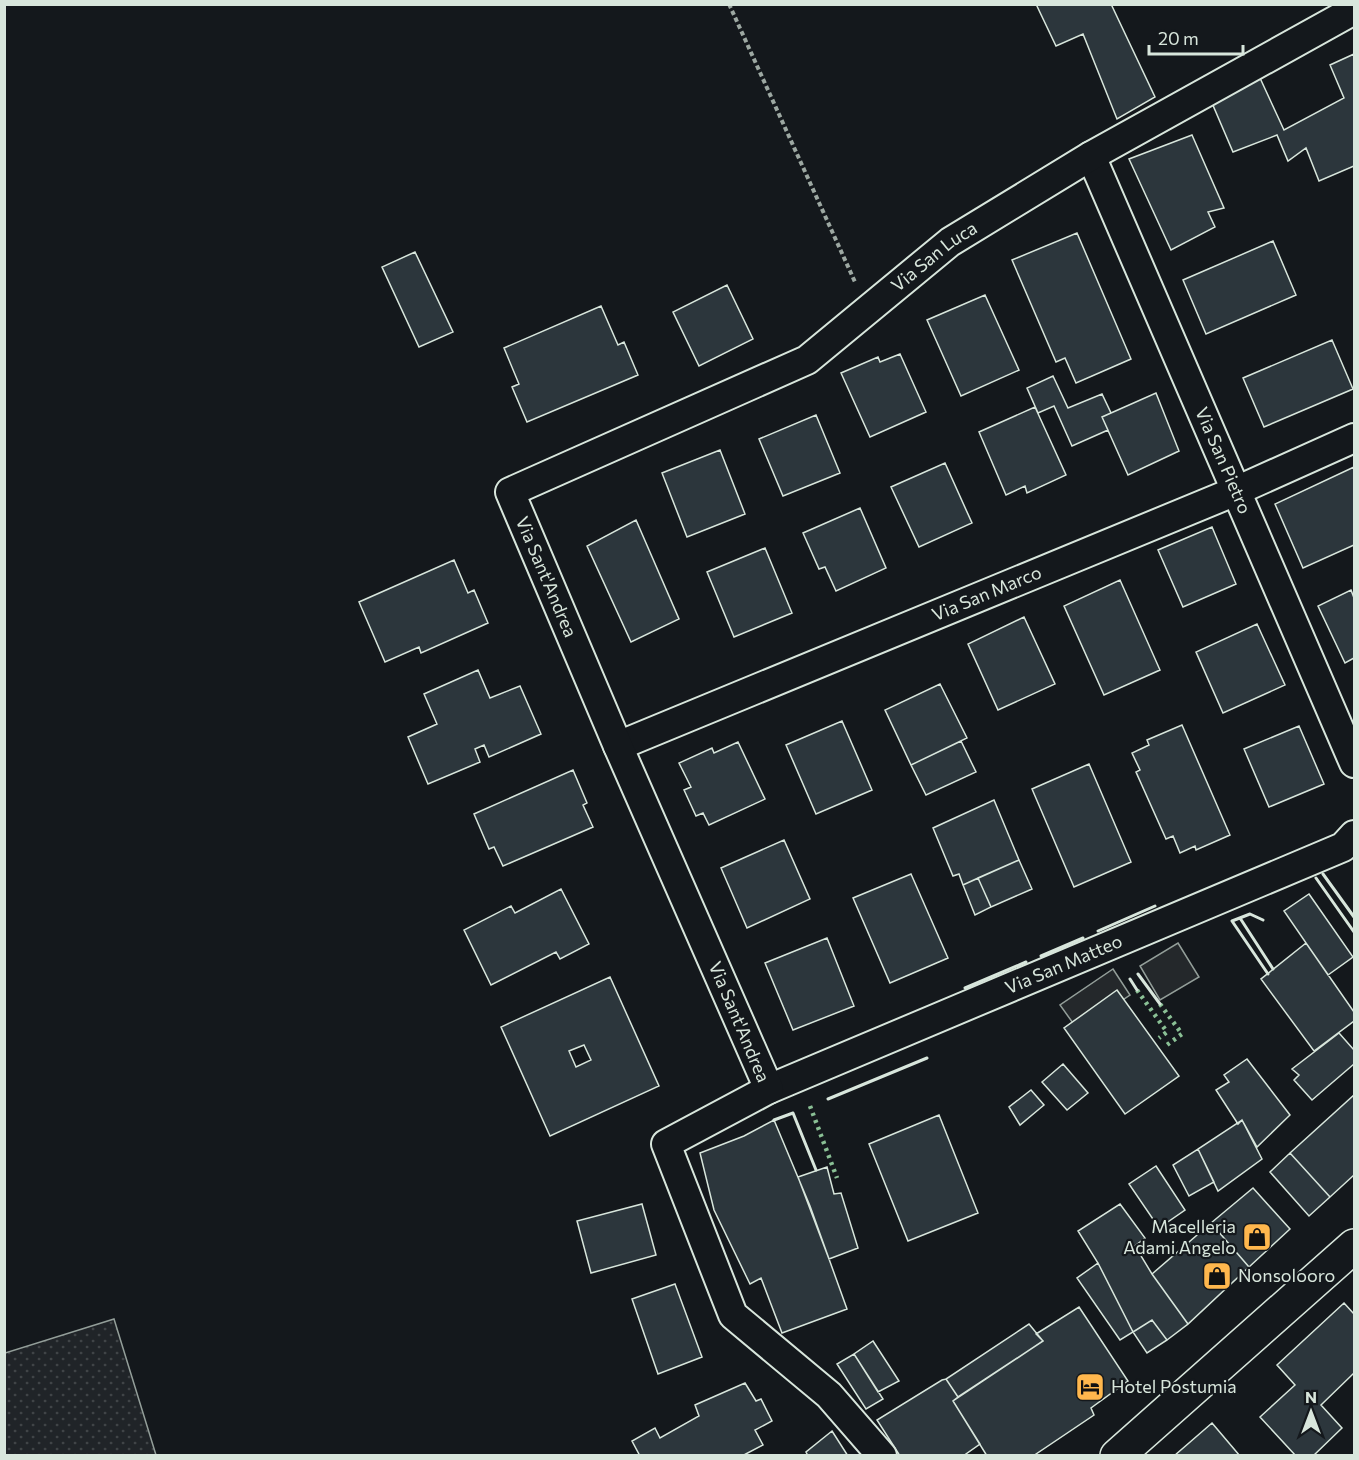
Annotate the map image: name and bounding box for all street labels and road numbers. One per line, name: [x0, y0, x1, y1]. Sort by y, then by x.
street label: Via San Luca: [886, 216, 981, 296]
street label: Via San Pietro: [1191, 404, 1257, 517]
street label: Via Sant'Andrea: [512, 513, 582, 640]
street label: Via San Marco: [928, 560, 1045, 625]
street label: Via San Matteo: [1002, 929, 1125, 998]
street label: Via Sant'Andrea: [705, 958, 775, 1085]

